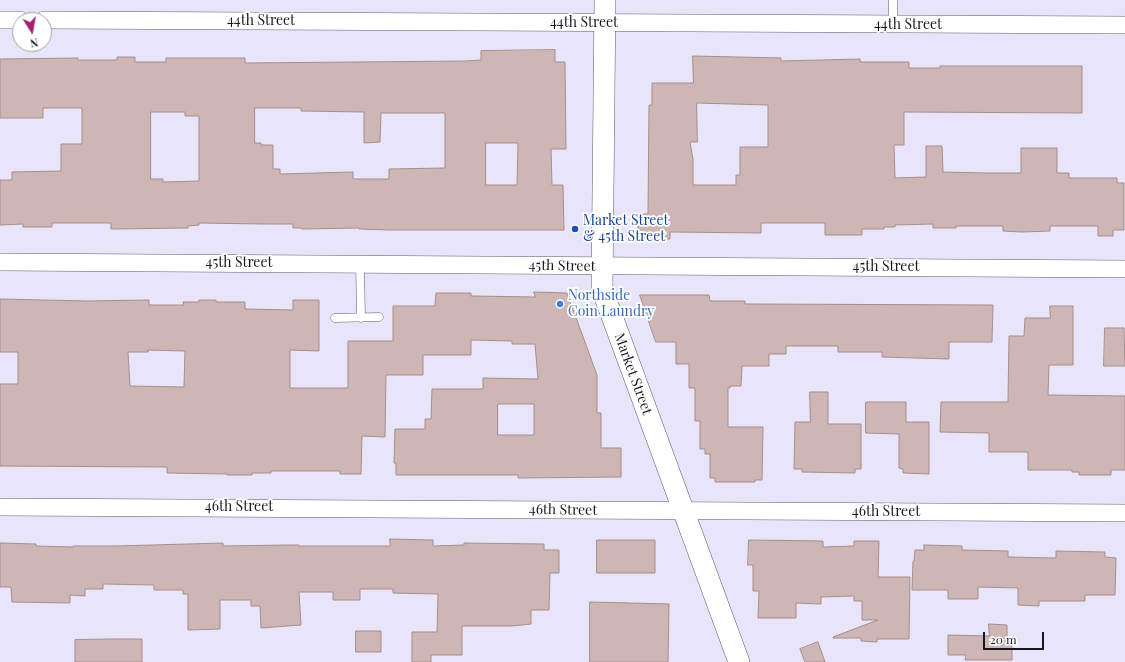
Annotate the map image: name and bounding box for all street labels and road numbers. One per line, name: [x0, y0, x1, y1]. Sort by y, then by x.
street label: 44th Street: [227, 13, 295, 29]
street label: 44th Street: [550, 15, 618, 31]
street label: 44th Street: [874, 17, 942, 33]
street label: 45th Street: [206, 255, 272, 271]
street label: 45th Street: [528, 257, 596, 275]
street label: 45th Street: [853, 259, 919, 275]
street label: Market Street: [610, 331, 656, 417]
street label: 46th Street: [205, 499, 273, 515]
street label: 46th Street: [529, 501, 597, 519]
street label: 46th Street: [852, 504, 920, 520]

